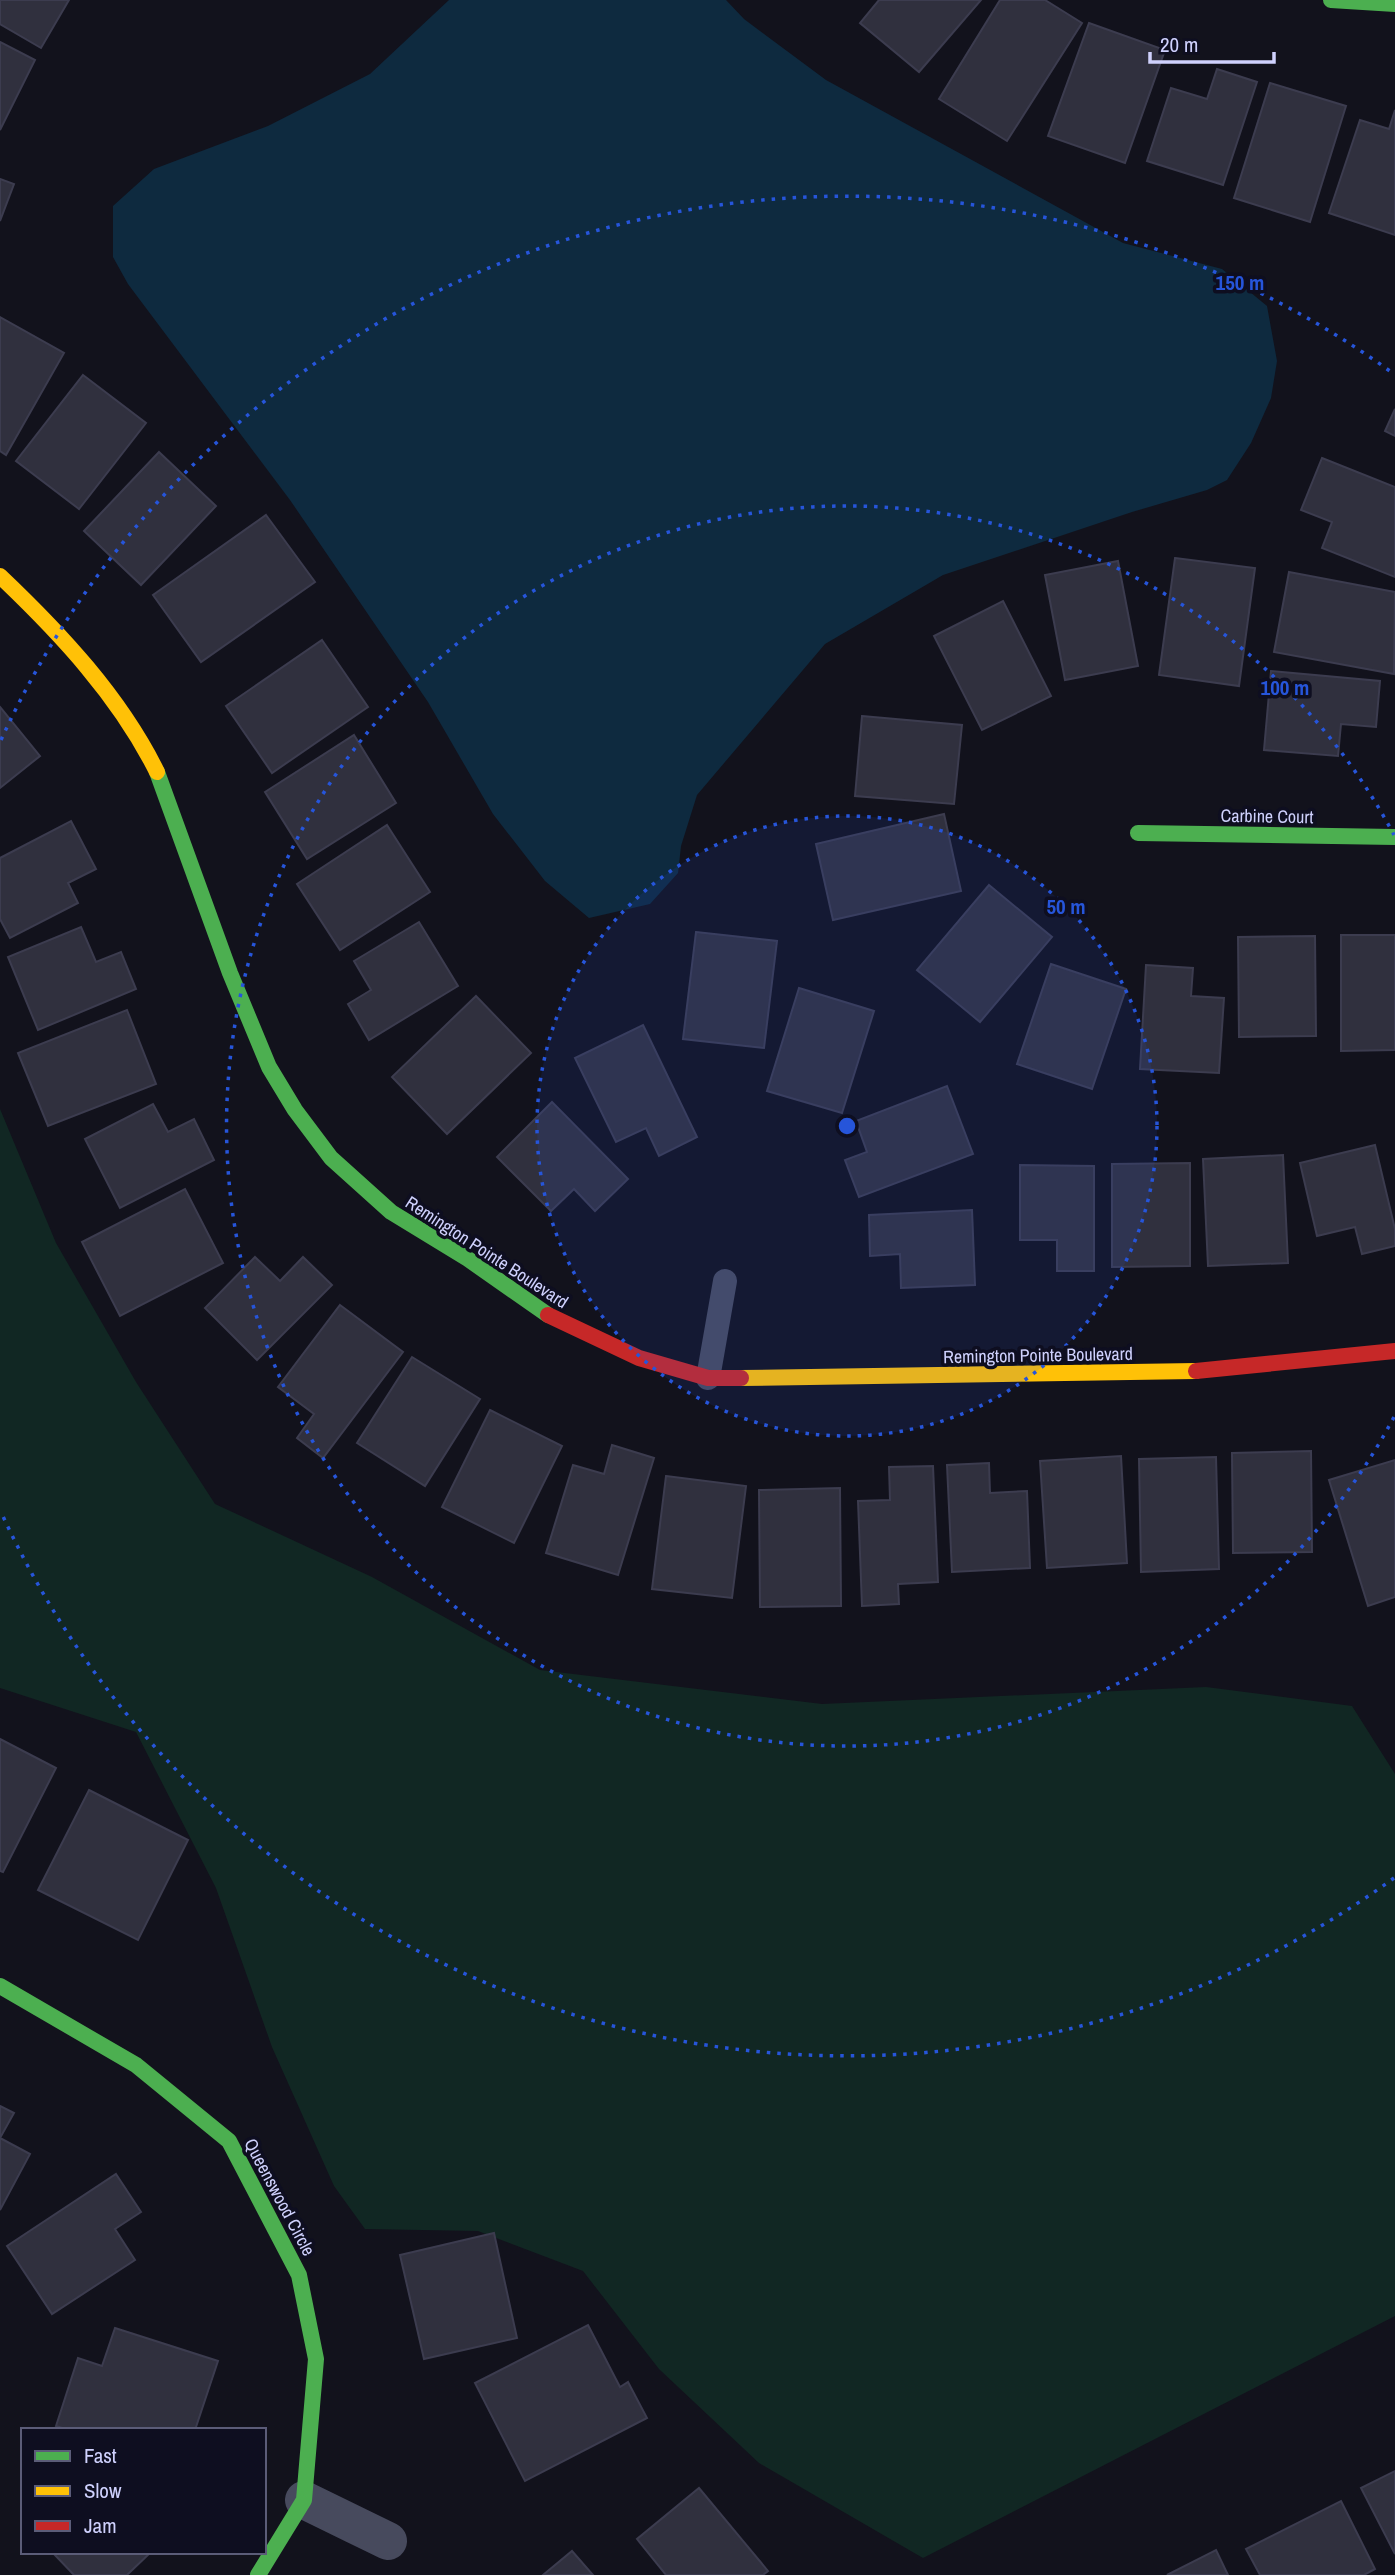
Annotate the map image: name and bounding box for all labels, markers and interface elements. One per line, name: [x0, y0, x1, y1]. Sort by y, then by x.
scale bar: [1150, 21, 1274, 65]
text: 20 m: [1160, 30, 1198, 59]
text: 150 m: [1216, 268, 1264, 297]
text: 100 m: [1261, 673, 1309, 702]
street label: Carbine Court: [1220, 803, 1314, 829]
text: 50 m: [1046, 892, 1086, 921]
centre of rings: [835, 1114, 859, 1138]
street label: Remington Pointe Boulevard: [401, 1190, 573, 1314]
street label: Remington Pointe Boulevard: [943, 1341, 1133, 1369]
street label: Queenswood Circle: [239, 2134, 321, 2260]
legend: [21, 2428, 266, 2554]
text: Fast: [84, 2441, 117, 2470]
text: Slow: [84, 2476, 122, 2505]
text: Jam: [84, 2511, 117, 2540]

